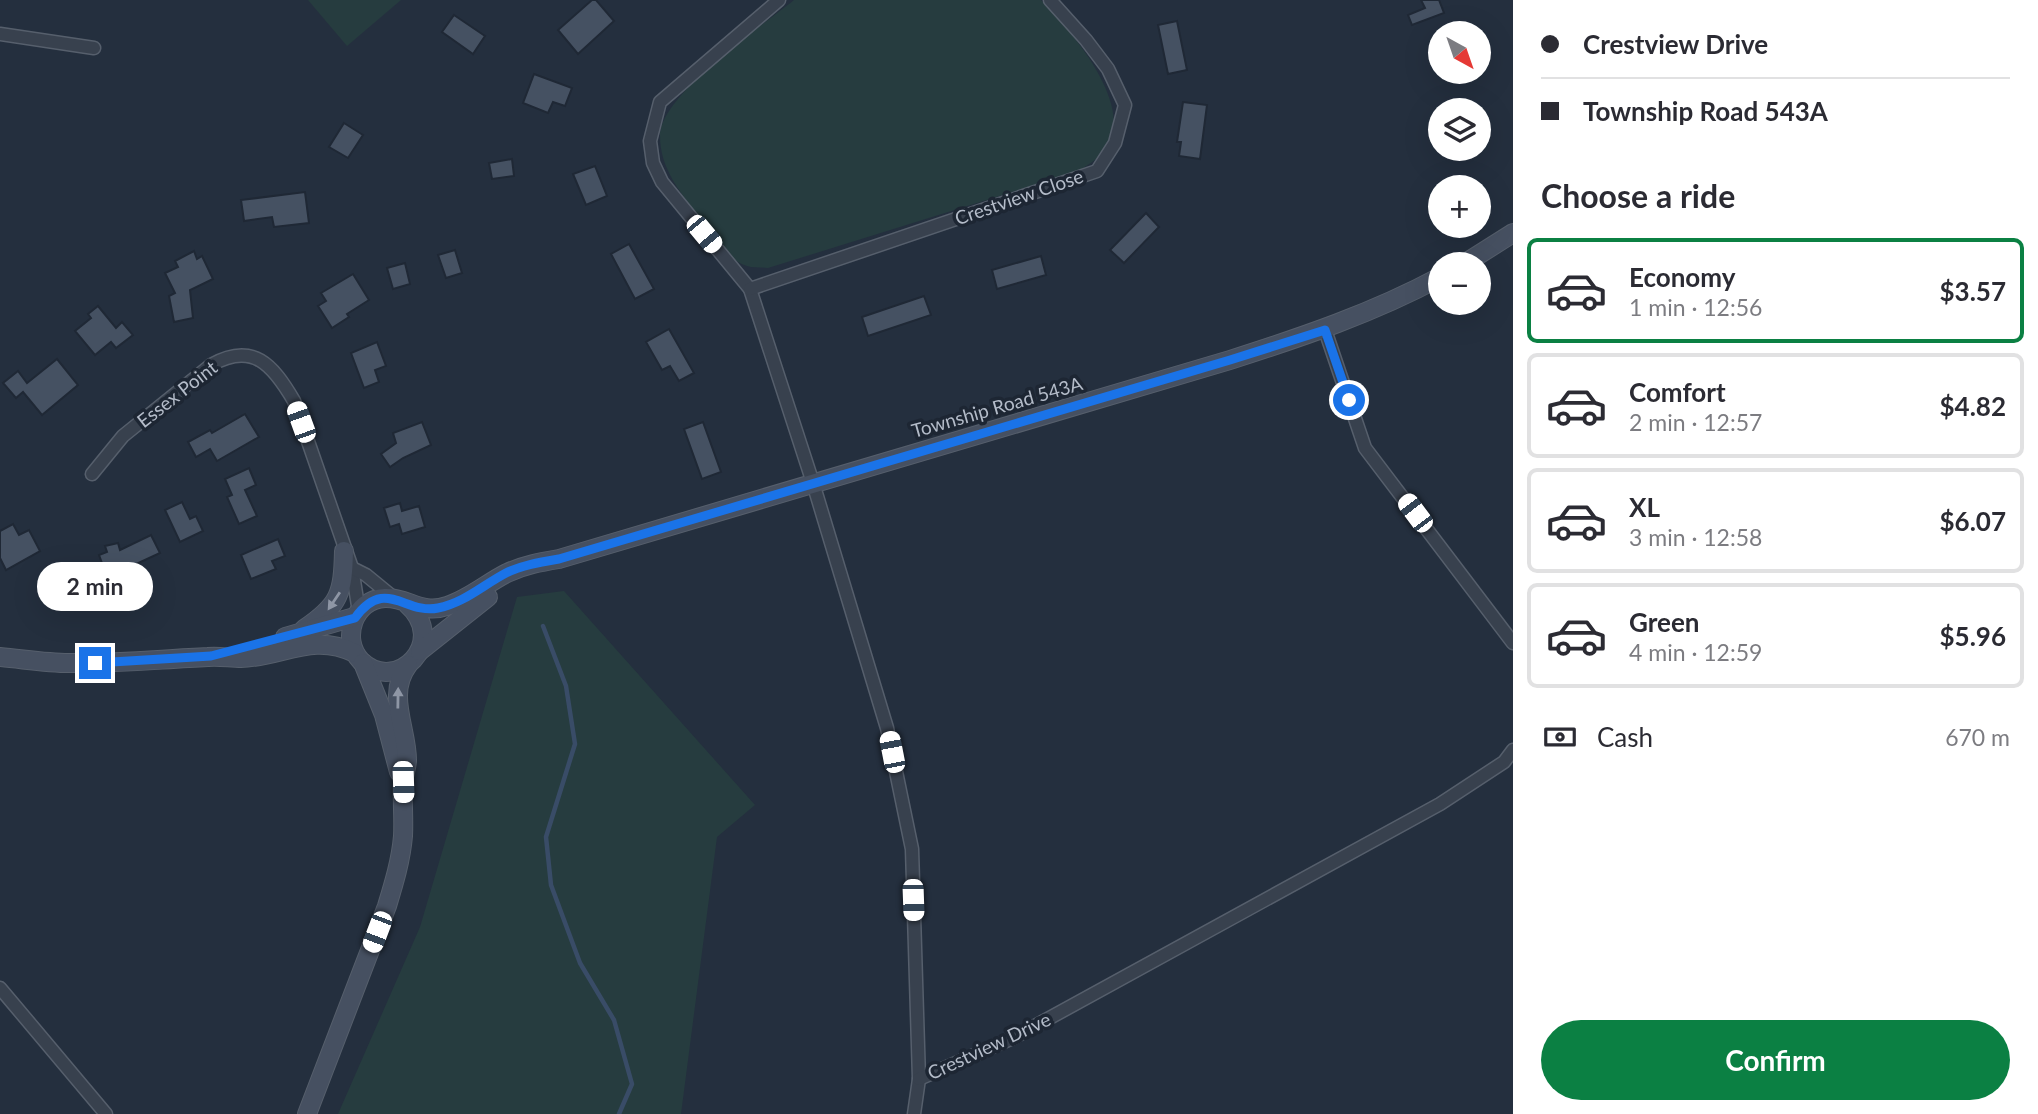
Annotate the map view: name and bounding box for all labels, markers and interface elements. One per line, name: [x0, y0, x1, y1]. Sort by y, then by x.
north arrow: [1428, 21, 1491, 84]
map controls: [1428, 21, 1491, 315]
text: Crestview Drive: [1583, 28, 1768, 60]
text: Township Road 543A: [1583, 95, 1828, 127]
button: layers: [1428, 98, 1491, 161]
street label: Crestview Close: [952, 164, 1086, 229]
button: +: [1428, 175, 1491, 238]
text: Choose a ride: [1541, 176, 1735, 215]
car: [683, 211, 726, 257]
button: −: [1428, 252, 1491, 315]
icon: car: [1545, 259, 1608, 322]
text: Economy: [1629, 261, 1735, 293]
text: $3.57: [1940, 275, 2006, 307]
text: 1 min · 12:56: [1629, 293, 1762, 321]
street label: Essex Point: [132, 355, 221, 432]
street label: Township Road 543A: [909, 371, 1085, 442]
icon: car: [1545, 374, 1608, 437]
text: Comfort: [1629, 376, 1726, 408]
route start: [1333, 384, 1365, 416]
text: $4.82: [1940, 390, 2006, 422]
car: [284, 399, 319, 445]
text: 2 min · 12:57: [1629, 408, 1762, 436]
icon: car: [1545, 489, 1608, 552]
car: [1394, 490, 1437, 536]
text: XL: [1629, 491, 1660, 523]
text: $6.07: [1940, 505, 2006, 537]
text: 3 min · 12:58: [1629, 523, 1762, 551]
callout: 2 min: [37, 562, 153, 610]
text: 2 min: [66, 572, 124, 600]
one-way arrow: [327, 591, 340, 611]
icon: car: [1545, 604, 1608, 667]
text: Green: [1629, 606, 1699, 638]
text: $5.96: [1940, 620, 2006, 652]
text: 4 min · 12:59: [1629, 638, 1762, 666]
route end: [79, 647, 111, 679]
one-way arrow: [393, 687, 404, 709]
icon: cash: [1541, 718, 1579, 756]
text: Cash: [1597, 721, 1653, 753]
text: 670 m: [1945, 723, 2010, 751]
car: [878, 729, 907, 775]
car: [392, 761, 415, 803]
car: [902, 879, 925, 921]
car: [360, 909, 395, 955]
street label: Crestview Drive: [924, 1007, 1054, 1084]
button: Confirm: [1541, 1020, 2010, 1100]

